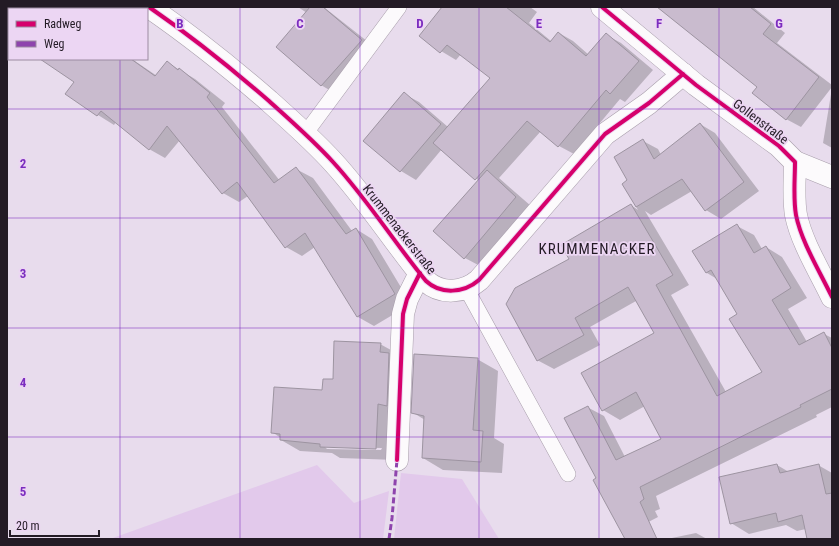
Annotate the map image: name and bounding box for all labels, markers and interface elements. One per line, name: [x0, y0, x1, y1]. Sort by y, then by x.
legend: [8, 8, 148, 60]
text: B: [176, 16, 184, 31]
text: C: [296, 16, 304, 31]
text: D: [416, 16, 424, 31]
text: E: [536, 16, 543, 31]
text: F: [656, 16, 662, 31]
text: G: [775, 16, 783, 31]
text: Radweg: [44, 17, 81, 31]
text: Weg: [44, 37, 65, 51]
street label: Gollenstraße: [730, 96, 791, 147]
text: 2: [20, 156, 27, 171]
street label: Krummenackerstraße: [360, 181, 439, 277]
district label: KRUMMENACKER: [539, 240, 655, 258]
text: 3: [20, 266, 26, 281]
text: 4: [20, 375, 27, 390]
text: 5: [20, 484, 27, 499]
scale bar: [10, 512, 99, 538]
text: 20 m: [16, 519, 40, 533]

